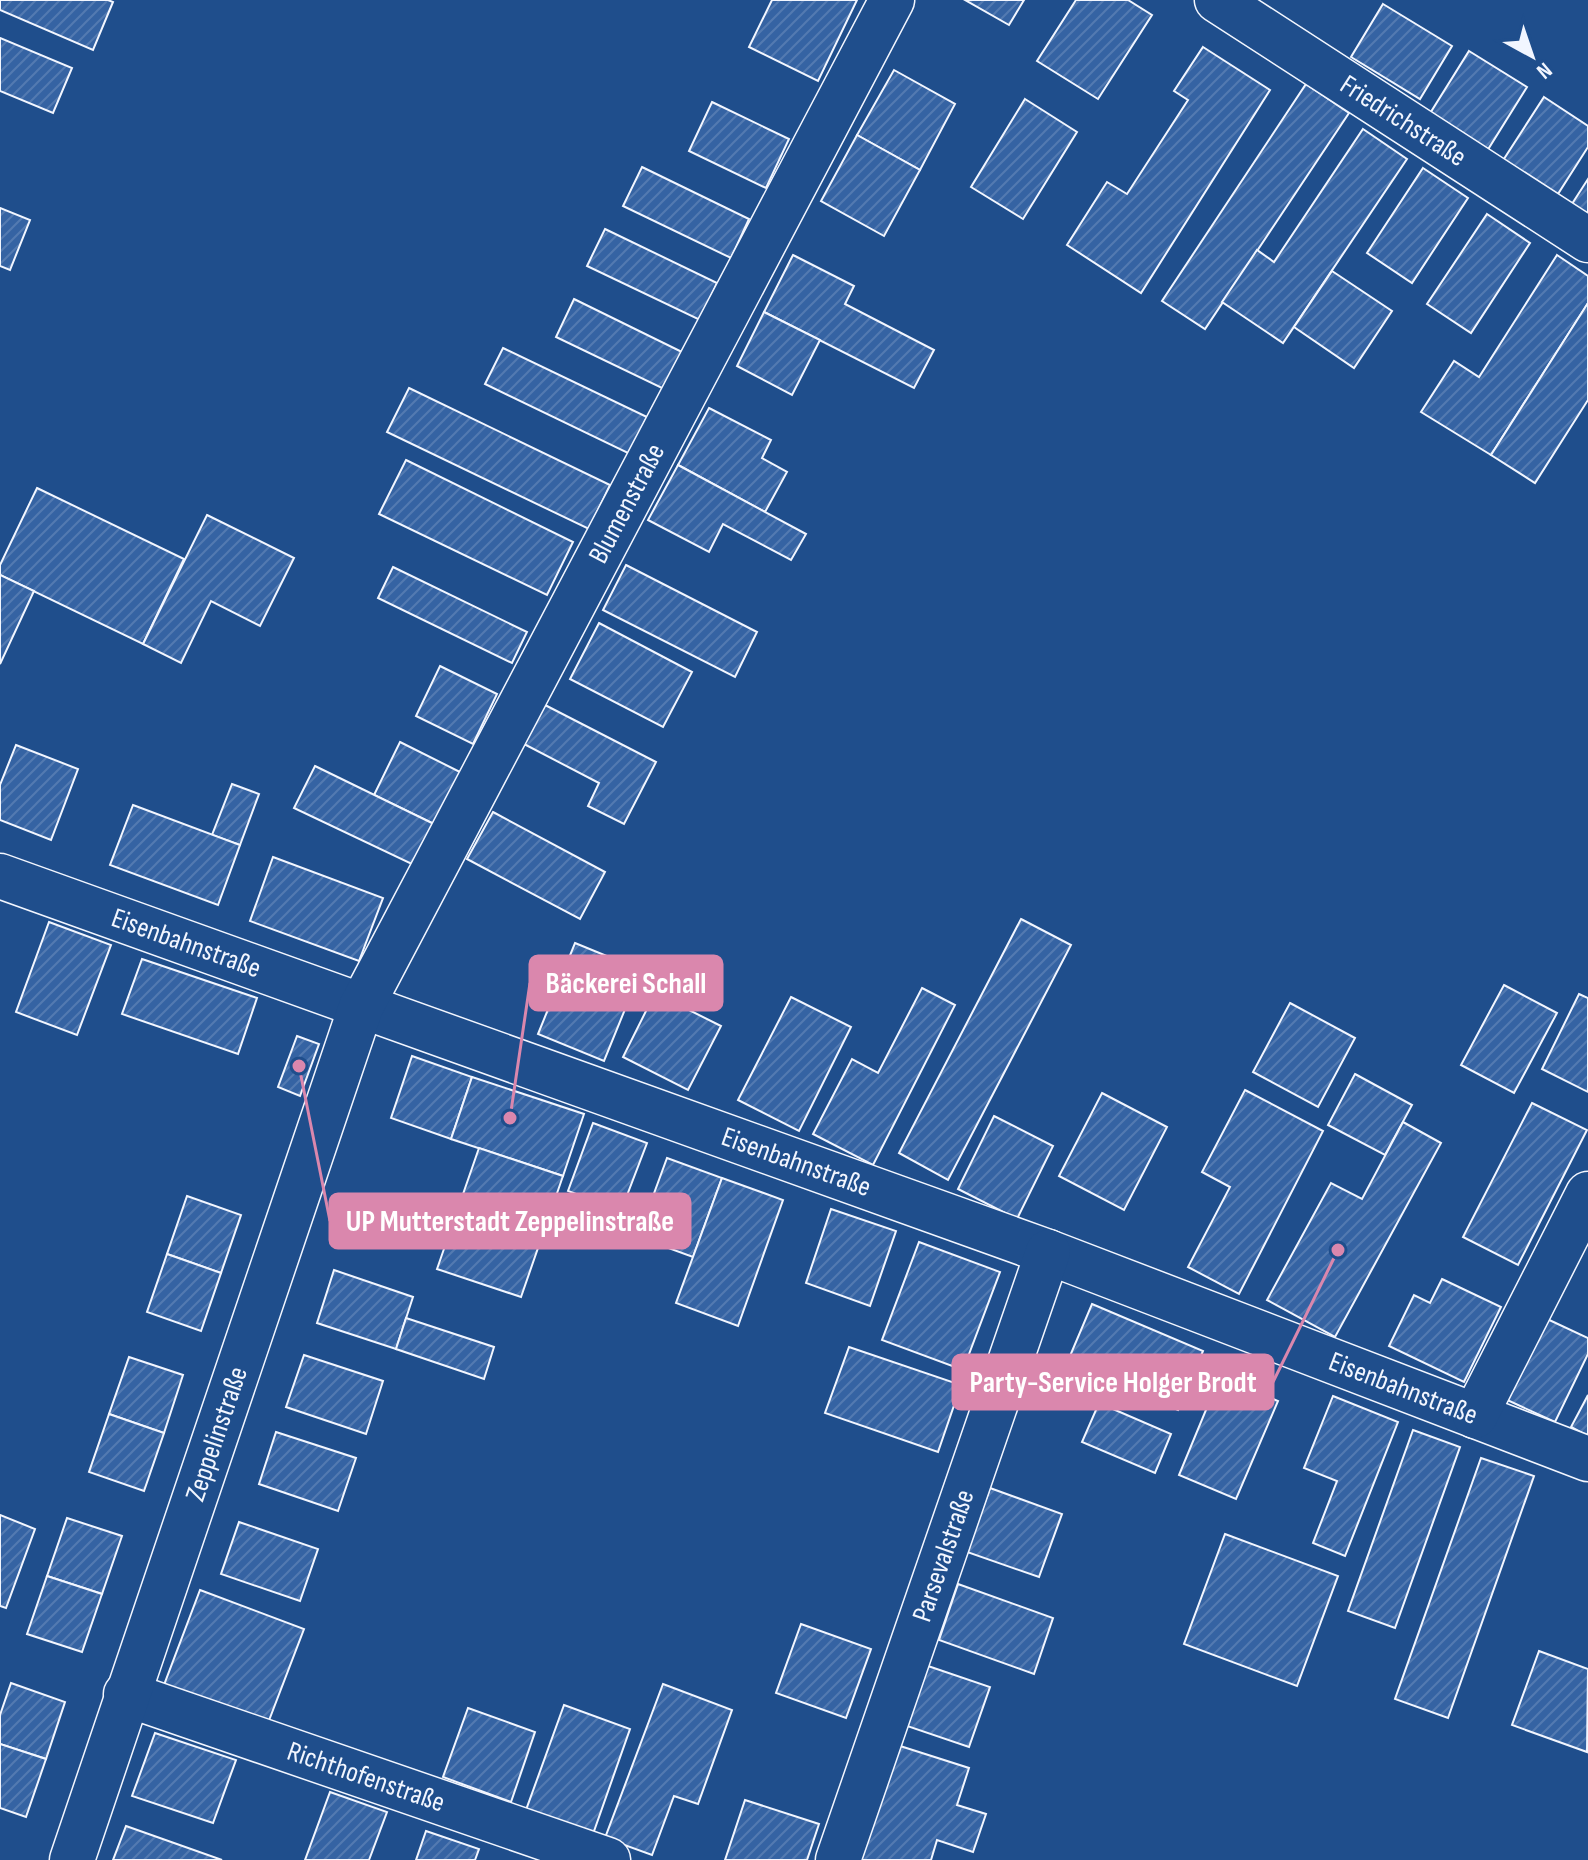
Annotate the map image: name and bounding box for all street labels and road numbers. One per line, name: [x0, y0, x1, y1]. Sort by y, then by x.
street label: Friedrichstraße: [1334, 68, 1473, 173]
street label: Blumenstraße: [582, 438, 672, 569]
street label: Eisenbahnstraße: [107, 901, 266, 985]
street label: Eisenbahnstraße: [717, 1120, 875, 1204]
street label: Eisenbahnstraße: [1324, 1345, 1482, 1432]
street label: Zeppelinstraße: [178, 1362, 254, 1505]
street label: Parsevalstraße: [905, 1485, 981, 1626]
street label: Richthofenstraße: [283, 1734, 449, 1819]

